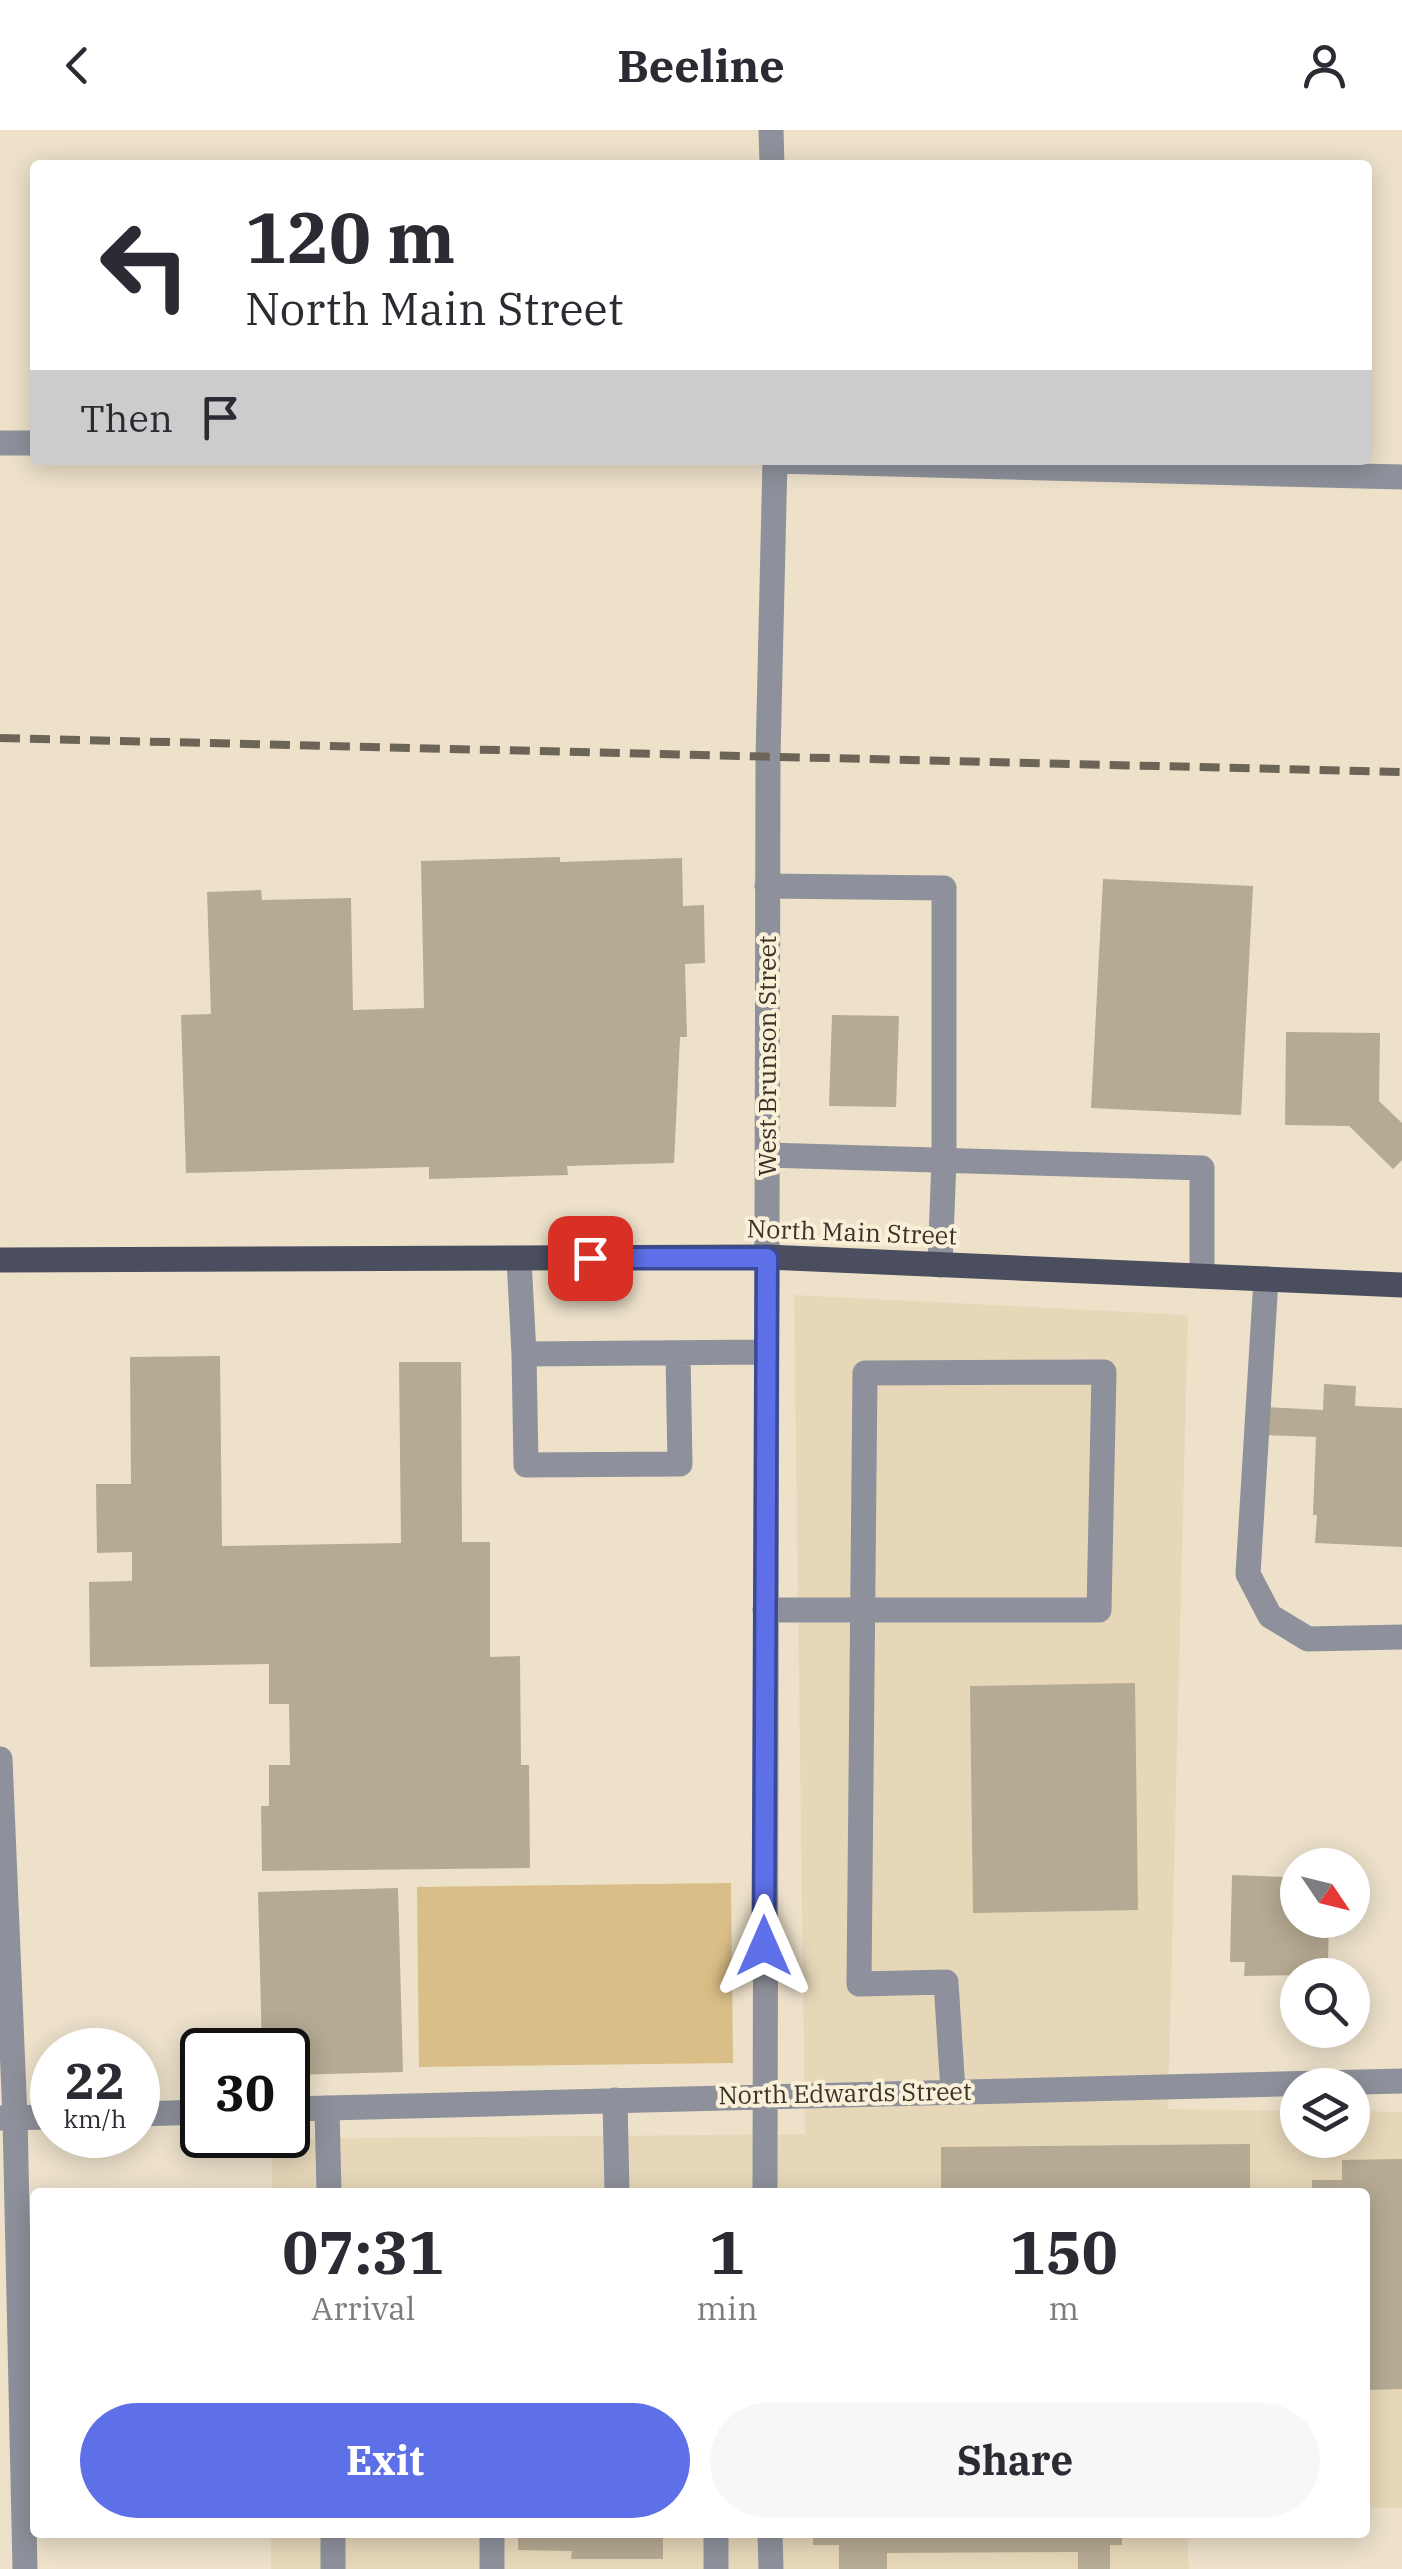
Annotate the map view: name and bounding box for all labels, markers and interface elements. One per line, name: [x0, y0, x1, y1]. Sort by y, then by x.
text: Beeline: [617, 36, 785, 94]
icon: back: [50, 38, 105, 93]
icon: person: [1297, 38, 1352, 93]
text: 120 m: [245, 191, 455, 282]
icon: left: [80, 200, 210, 330]
text: North Main Street: [245, 279, 624, 337]
icon: arrive: [193, 390, 248, 445]
text: Then: [80, 393, 173, 442]
street label: West Brunson Street: [750, 935, 783, 1177]
street label: North Main Street: [746, 1211, 958, 1252]
pin: [548, 1216, 633, 1301]
icon: arrive: [563, 1231, 618, 1286]
north arrow: [1280, 1848, 1370, 1938]
map controls: [1280, 1848, 1370, 2158]
position arrow: [712, 1894, 816, 1998]
button: search: [1280, 1958, 1370, 2048]
speed limit sign: 30: [180, 2028, 310, 2158]
text: 22: [65, 2048, 125, 2113]
button: layers: [1280, 2068, 1370, 2158]
street label: North Edwards Street: [718, 2074, 972, 2111]
text: km/h: [63, 2102, 127, 2135]
text: 07:31: [282, 2212, 444, 2291]
text: 1: [709, 2212, 745, 2291]
text: 150: [1010, 2212, 1118, 2291]
text: Arrival: [311, 2287, 415, 2329]
text: min: [697, 2287, 758, 2329]
text: m: [1049, 2287, 1079, 2329]
button: Exit: [80, 2403, 690, 2518]
button: Share: [710, 2403, 1320, 2518]

